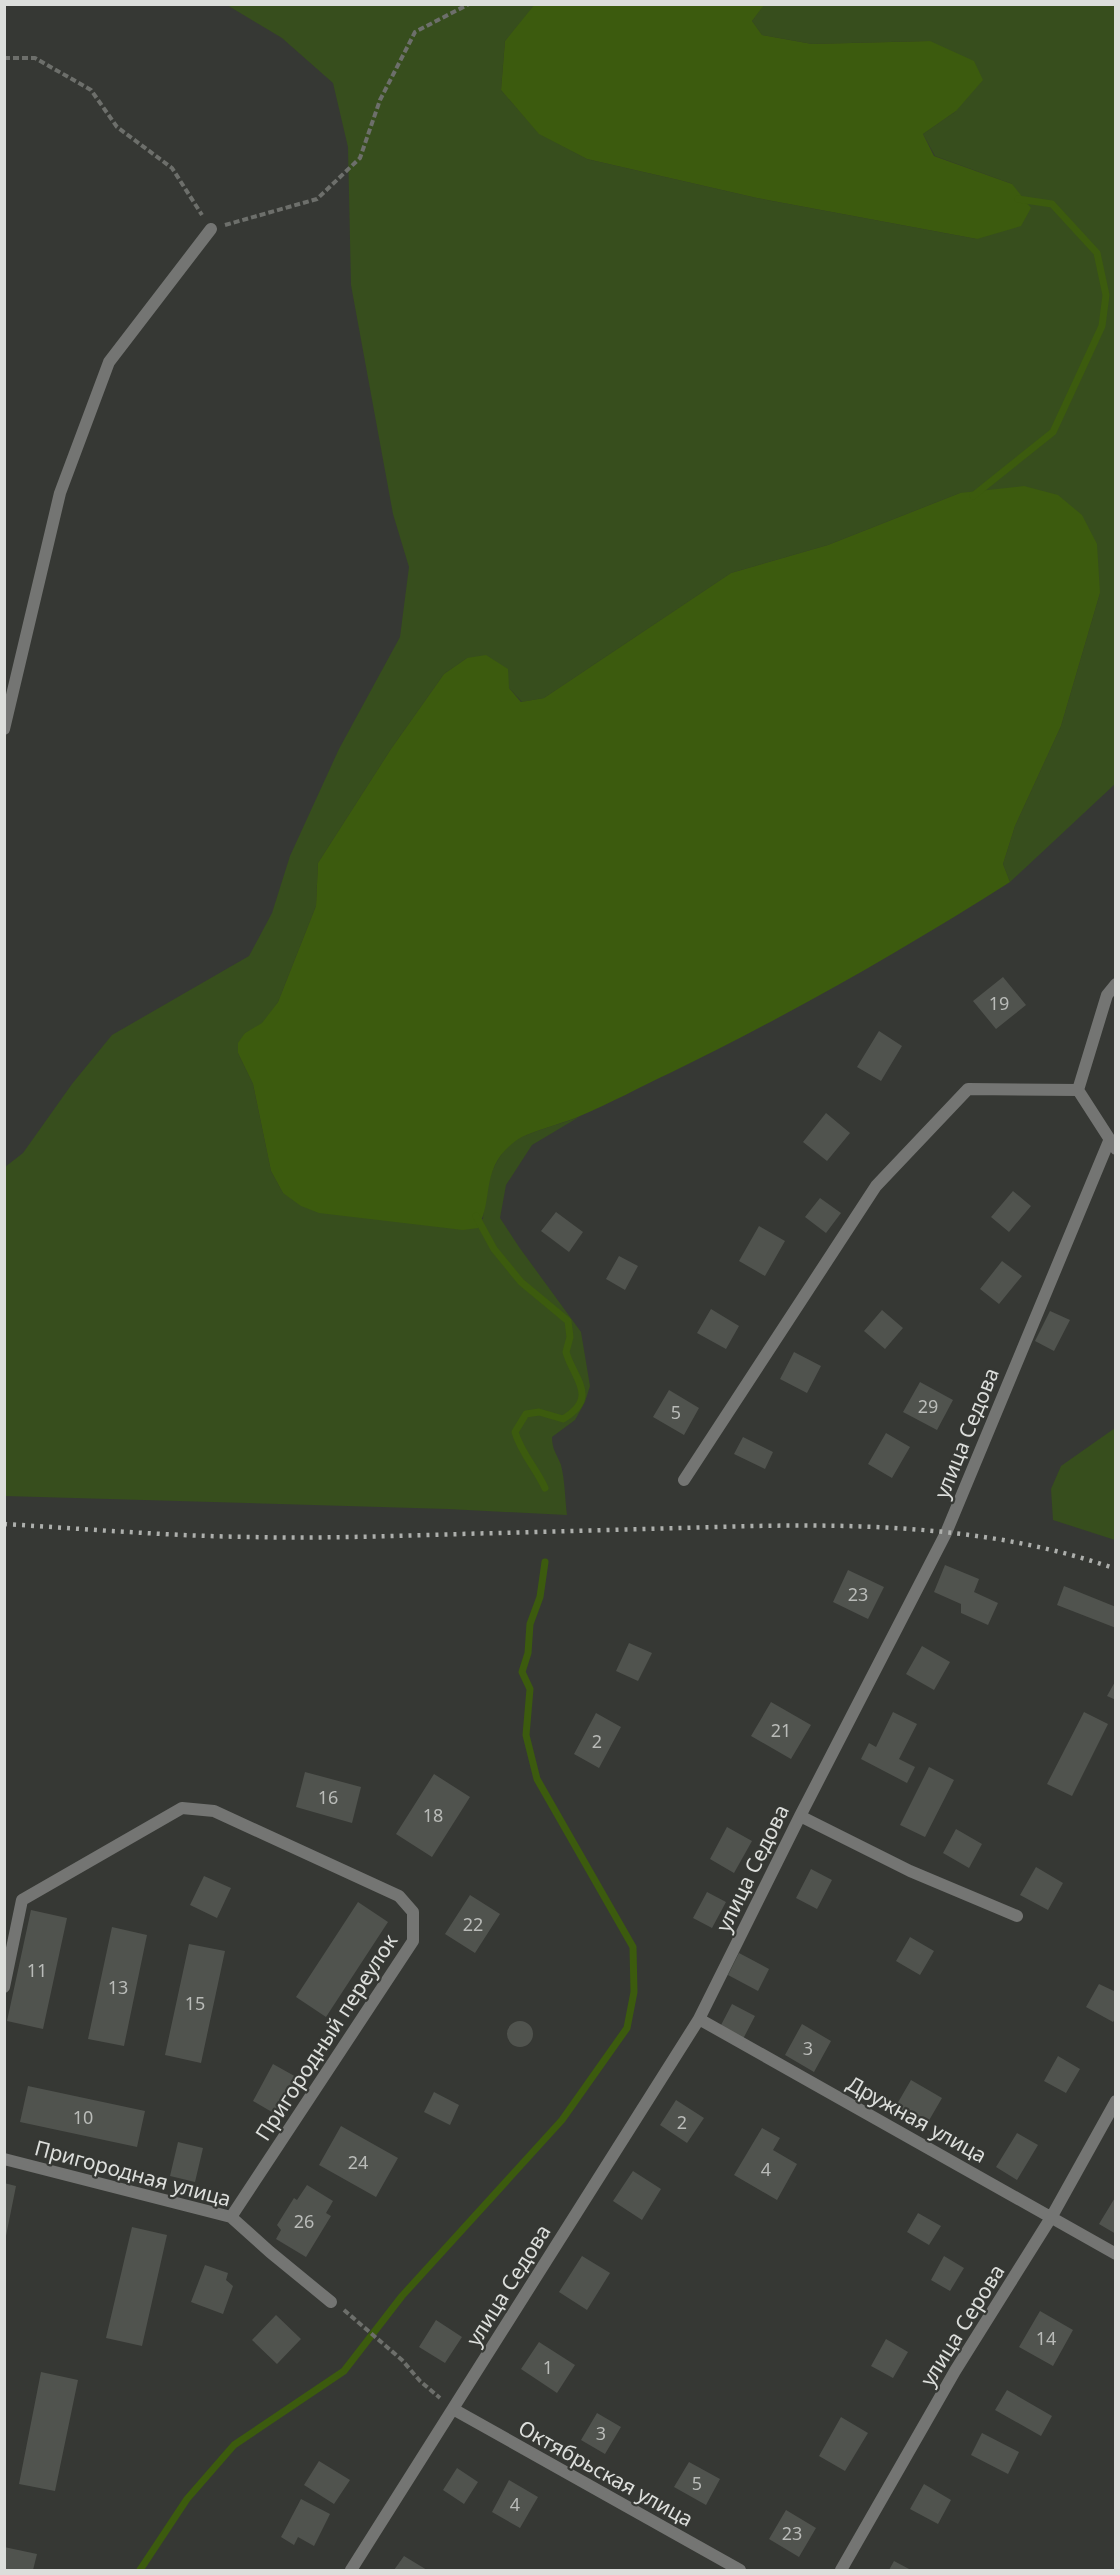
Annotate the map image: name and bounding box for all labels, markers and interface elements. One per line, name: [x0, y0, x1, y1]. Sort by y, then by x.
house number: 19: [989, 991, 1009, 1015]
street label: улица Седова: [927, 1364, 1005, 1502]
house number: 29: [918, 1394, 938, 1418]
house number: 5: [671, 1400, 681, 1424]
house number: 23: [848, 1582, 868, 1606]
house number: 21: [771, 1718, 791, 1742]
house number: 2: [592, 1729, 602, 1753]
house number: 16: [318, 1785, 338, 1809]
street label: улица Седова: [709, 1800, 795, 1936]
house number: 18: [423, 1803, 443, 1827]
house number: 22: [463, 1912, 483, 1936]
street label: Пригородный переулок: [249, 1928, 403, 2146]
house number: 11: [27, 1958, 47, 1982]
house number: 13: [108, 1975, 128, 1999]
house number: 15: [185, 1991, 205, 2015]
house number: 3: [803, 2036, 813, 2060]
street label: Дружная улица: [842, 2069, 992, 2169]
house number: 10: [73, 2105, 93, 2129]
house number: 2: [677, 2110, 687, 2134]
street label: Пригородная улица: [32, 2133, 234, 2213]
house number: 24: [348, 2150, 368, 2174]
house number: 4: [761, 2157, 771, 2181]
house number: 26: [294, 2209, 314, 2233]
street label: улица Седова: [459, 2219, 557, 2351]
street label: улица Серова: [913, 2259, 1011, 2391]
house number: 14: [1036, 2326, 1056, 2350]
house number: 1: [543, 2355, 553, 2379]
street label: Октябрьская улица: [514, 2413, 698, 2533]
house number: 3: [596, 2421, 606, 2445]
house number: 5: [692, 2471, 702, 2495]
house number: 4: [510, 2492, 520, 2516]
house number: 23: [782, 2521, 802, 2545]

